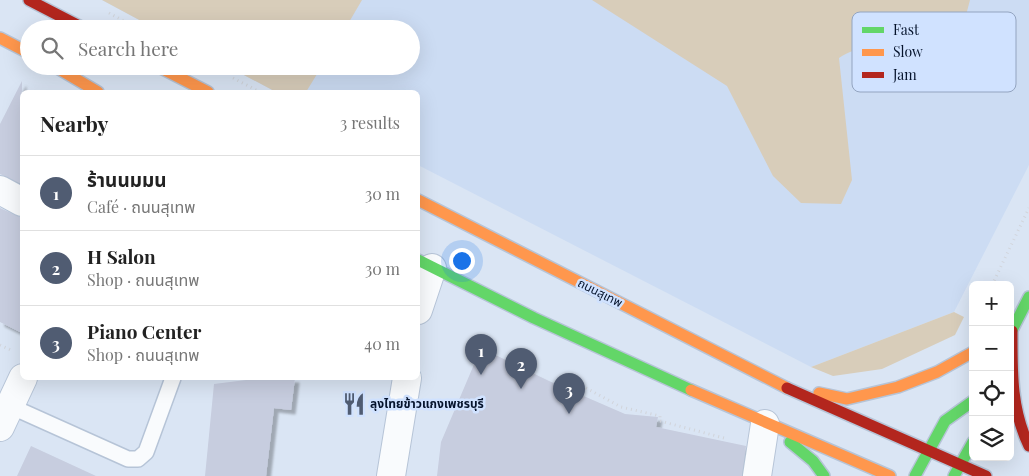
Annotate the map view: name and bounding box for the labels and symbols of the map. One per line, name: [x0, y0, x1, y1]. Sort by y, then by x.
legend: [852, 12, 1016, 92]
text: Fast: [893, 20, 920, 39]
text: Slow: [893, 42, 923, 61]
text: Jam: [892, 65, 917, 84]
your location: [449, 248, 475, 274]
street label: ถนนสุเทพ: [575, 274, 625, 310]
pin: 1: [465, 334, 497, 375]
pin: 2: [505, 348, 537, 389]
pin: 3: [553, 373, 585, 414]
restaurant icon: ลุงไทยข้าวแกงเพชรบุรี: [341, 391, 367, 417]
place label: ลุงไทยข้าวแกงเพชรบุรี: [370, 395, 484, 411]

